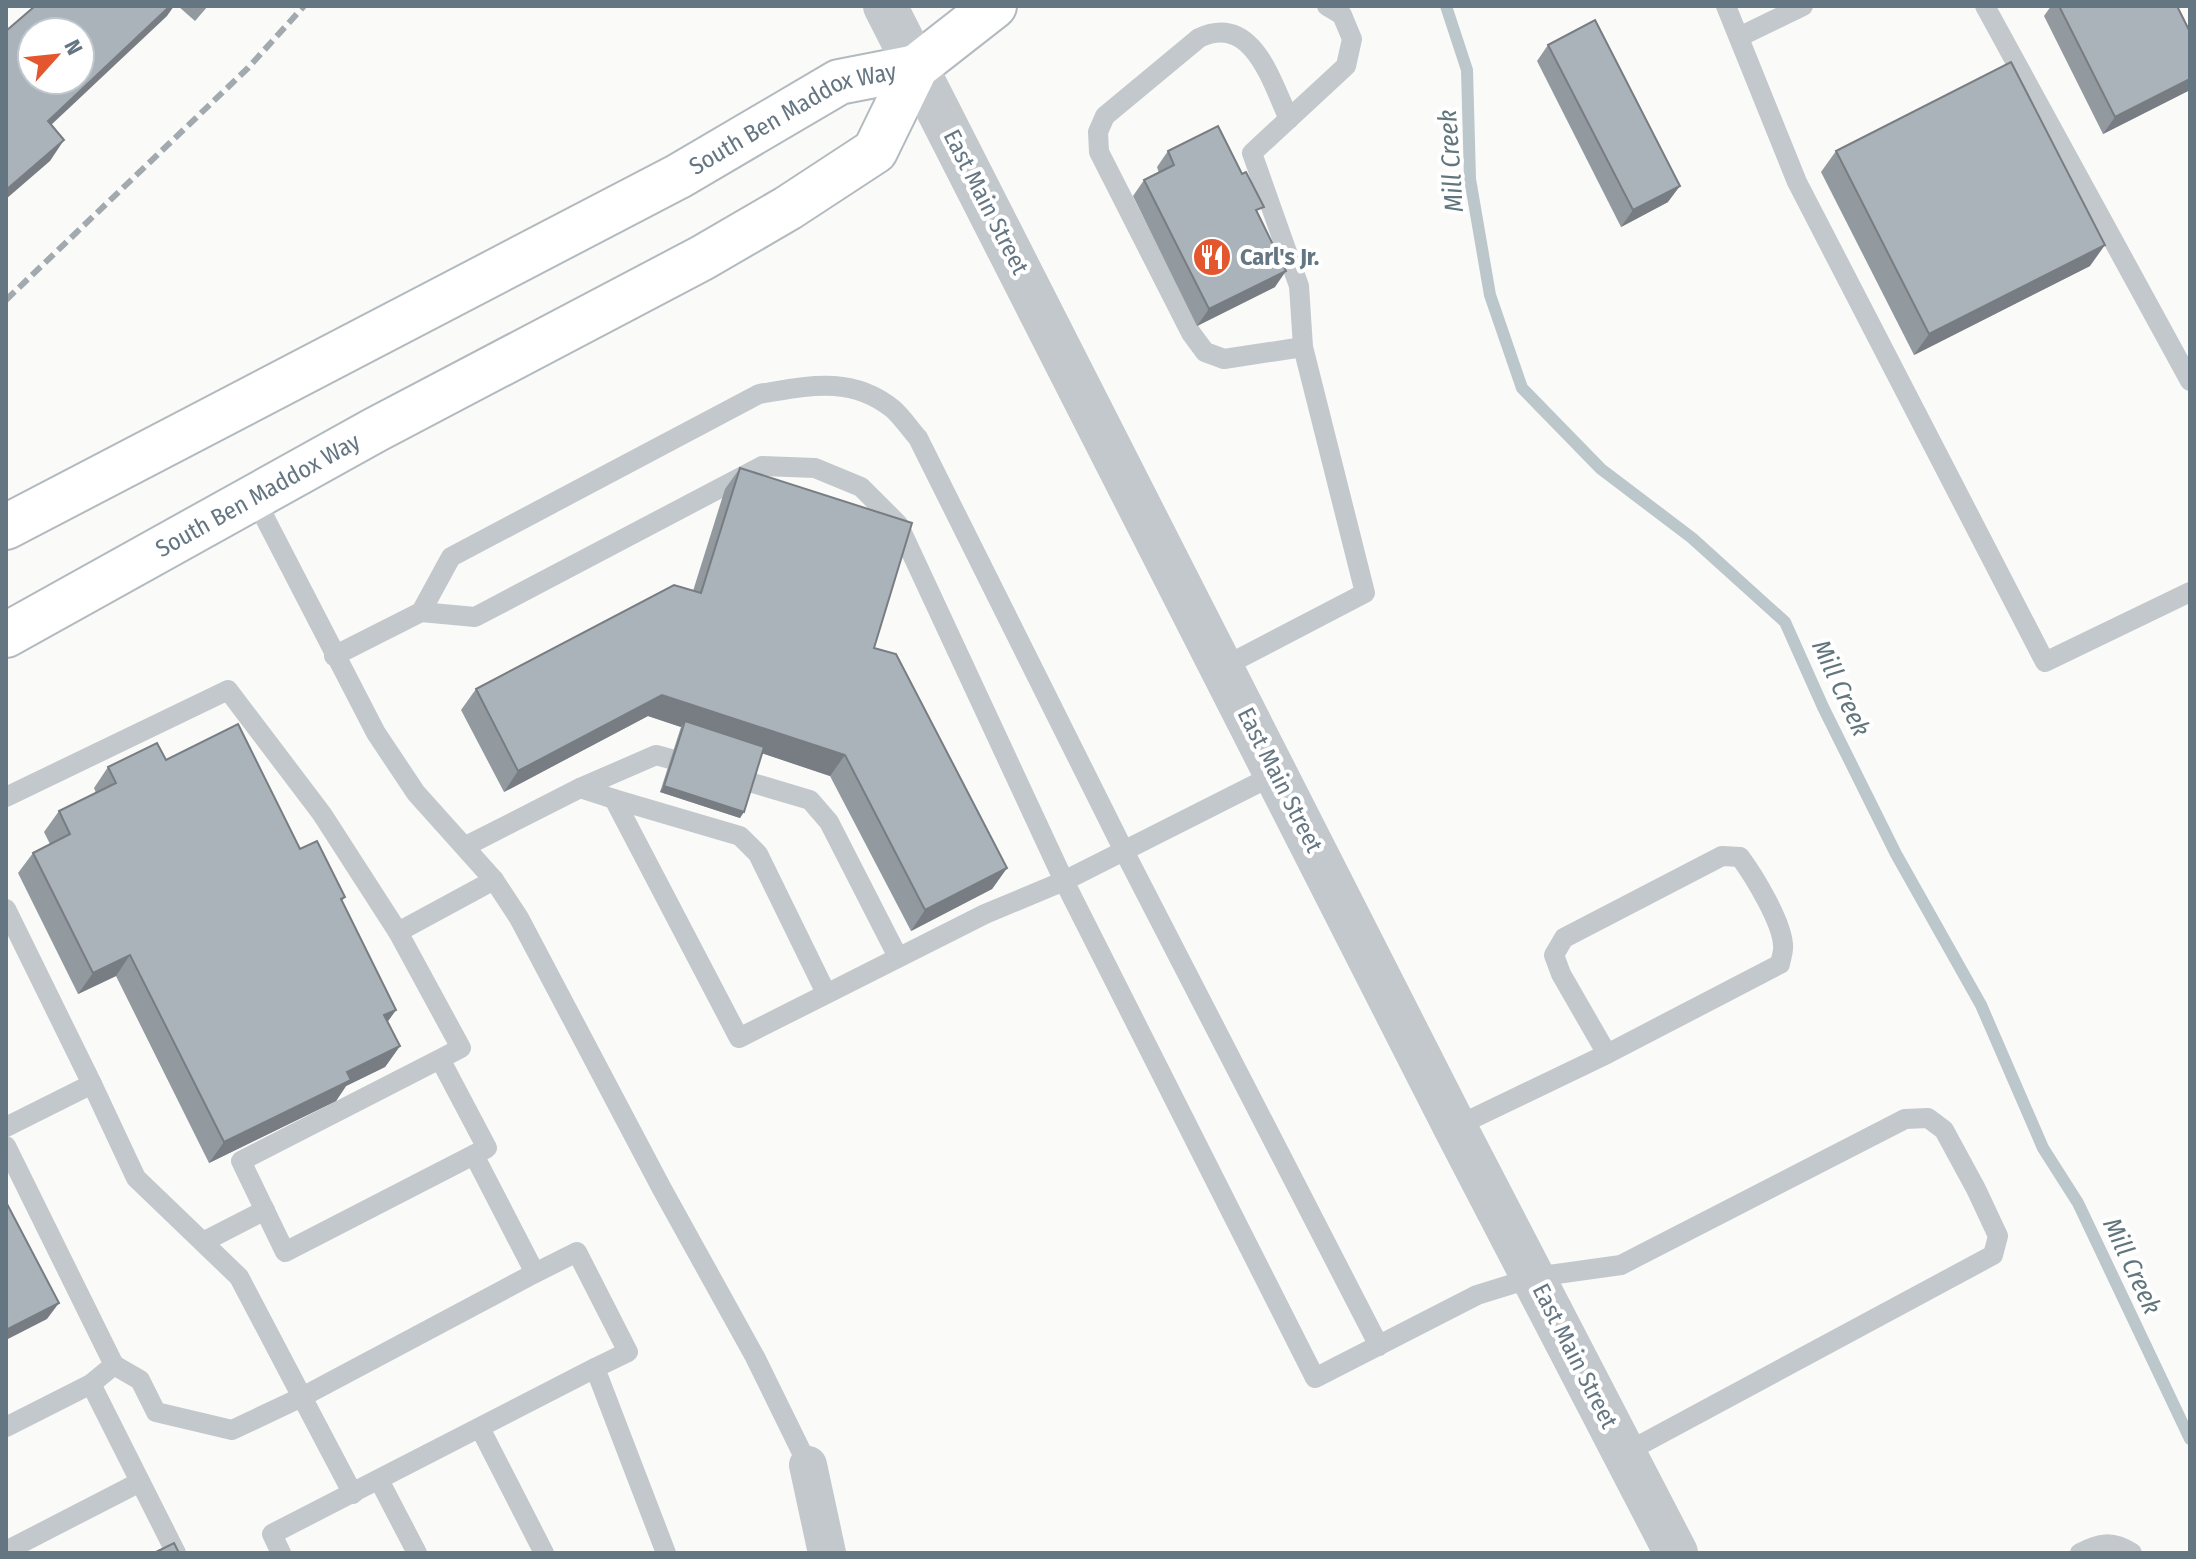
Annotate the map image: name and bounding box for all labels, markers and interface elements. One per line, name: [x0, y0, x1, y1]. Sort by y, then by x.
north arrow: [16, 16, 96, 96]
text: N: [58, 35, 88, 59]
street label: South Ben Maddox Way: [684, 57, 899, 181]
water label: Mill Creek: [1432, 108, 1470, 213]
street label: East Main Street: [938, 125, 1035, 279]
restaurant icon: Carl's Jr.: [1191, 236, 1233, 278]
place label: Carl's Jr.: [1240, 243, 1319, 271]
street label: South Ben Maddox Way: [151, 427, 365, 563]
water label: Mill Creek: [1805, 635, 1877, 741]
street label: East Main Street: [1232, 703, 1329, 857]
water label: Mill Creek: [2096, 1213, 2168, 1319]
street label: East Main Street: [1527, 1279, 1624, 1433]

